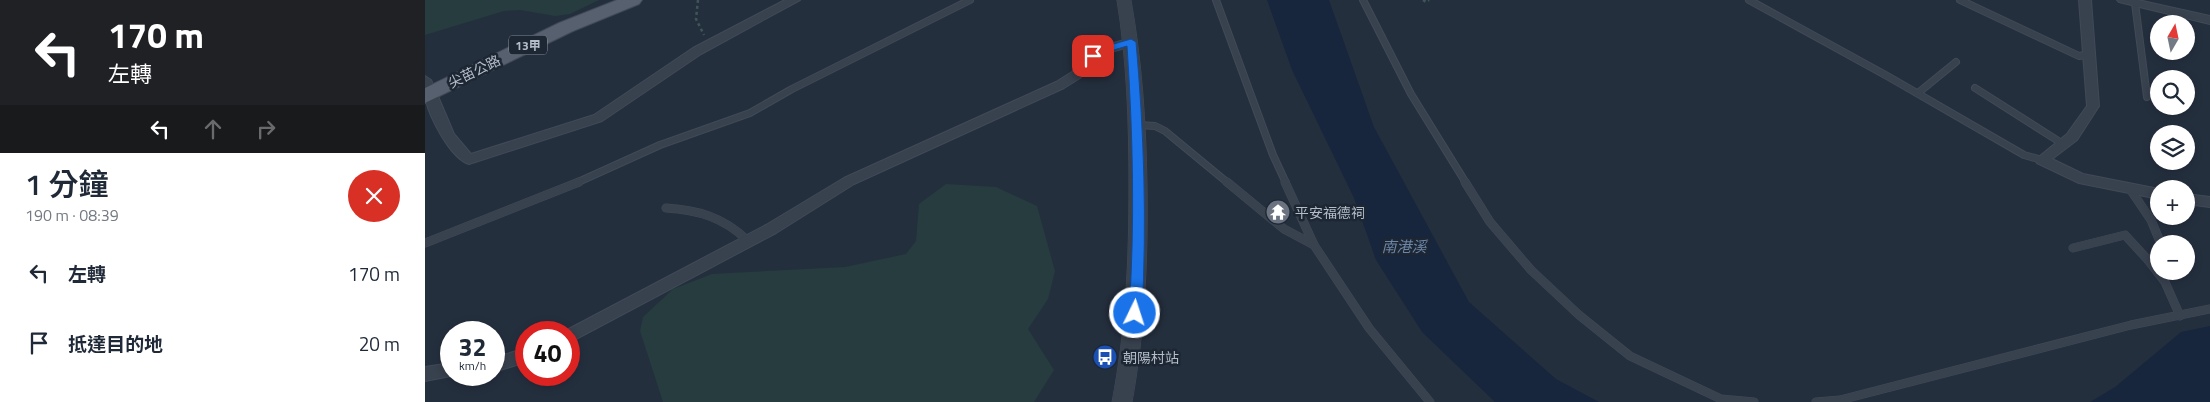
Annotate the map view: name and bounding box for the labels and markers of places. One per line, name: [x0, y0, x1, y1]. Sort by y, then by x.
pin: [1072, 35, 1114, 77]
temple icon: 平安福德祠: [1265, 199, 1291, 225]
place label: 平安福德祠: [1295, 202, 1365, 223]
bus stop icon: 朝陽村站: [1092, 344, 1118, 370]
place label: 朝陽村站: [1123, 347, 1179, 368]

